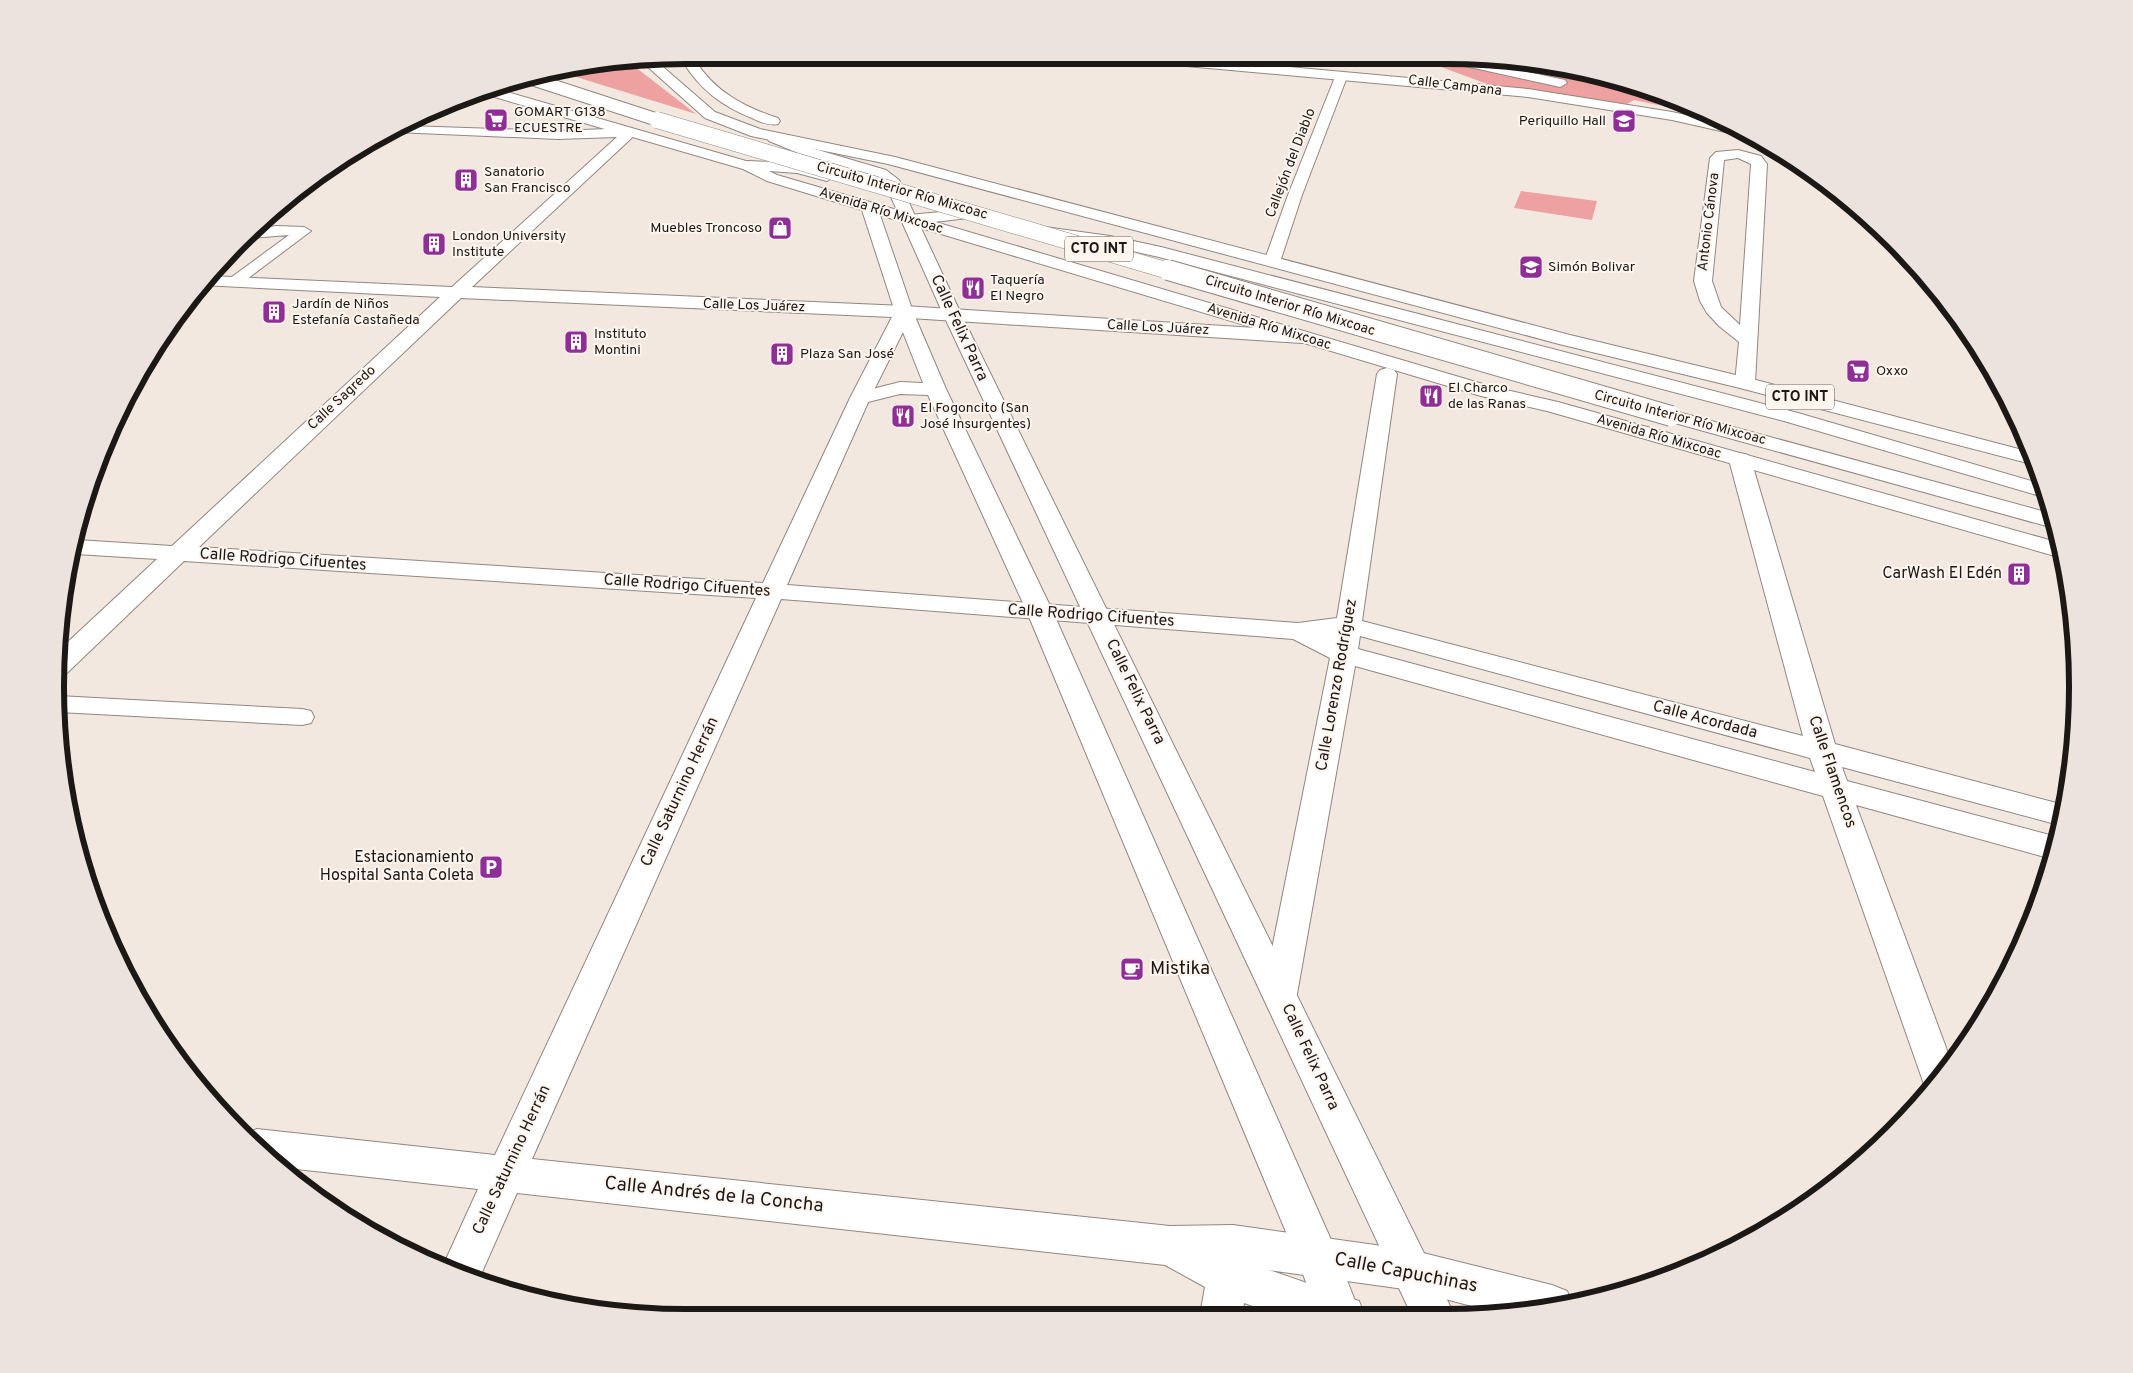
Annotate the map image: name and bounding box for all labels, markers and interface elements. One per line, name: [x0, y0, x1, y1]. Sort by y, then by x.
street label: Calle Campana: [1407, 72, 1503, 100]
place label: GOMART G138 ECUESTRE: [514, 104, 606, 137]
street label: Callejón del Diablo: [1262, 106, 1320, 220]
supermarket icon: GOMART G138 ECUESTRE: [483, 107, 509, 133]
school or university icon: Periquillo Hall: [1611, 108, 1637, 134]
place label: Periquillo Hall: [1519, 113, 1606, 130]
street label: Circuito Interior Río Mixcoac: [814, 158, 990, 224]
place label: Sanatorio San Francisco: [484, 164, 571, 197]
building icon: Sanatorio San Francisco: [453, 167, 479, 193]
street label: Antonio Cánova: [1695, 172, 1723, 272]
street label: Avenida Río Mixcoac: [817, 184, 945, 238]
shop icon: Muebles Troncoso: [767, 215, 793, 241]
place label: Muebles Troncoso: [650, 220, 762, 237]
place label: London University Institute: [452, 228, 566, 261]
building icon: London University Institute: [421, 231, 447, 257]
road number: CTO INT: [1065, 236, 1133, 262]
school or university icon: Simón Bolivar: [1518, 254, 1544, 280]
place label: Simón Bolivar: [1548, 259, 1636, 276]
street label: Calle Felix Parra: [926, 272, 992, 384]
place label: Taquería El Negro: [990, 272, 1045, 305]
street label: Circuito Interior Río Mixcoac: [1203, 272, 1377, 340]
restaurant icon: Taquería El Negro: [960, 275, 986, 301]
place label: Jardín de Niños Estefanía Castañeda: [292, 296, 420, 329]
street label: Calle Los Juárez: [703, 296, 805, 316]
building icon: Jardín de Niños Estefanía Castañeda: [261, 299, 287, 325]
street label: Avenida Río Mixcoac: [1205, 300, 1333, 354]
street label: Calle Los Juárez: [1106, 317, 1210, 339]
place label: Instituto Montini: [594, 326, 647, 359]
building icon: Instituto Montini: [563, 329, 589, 355]
building icon: Plaza San José: [769, 341, 795, 367]
place label: Plaza San José: [800, 346, 894, 363]
supermarket icon: Oxxo: [1845, 358, 1871, 384]
street label: Calle Sagredo: [304, 362, 380, 434]
place label: Oxxo: [1876, 363, 1908, 380]
place label: El Charco de las Ranas: [1448, 380, 1526, 413]
restaurant icon: El Charco de las Ranas: [1418, 383, 1444, 409]
road number: CTO INT: [1766, 384, 1834, 410]
street label: Circuito Interior Río Mixcoac: [1592, 387, 1768, 449]
place label: El Fogoncito (San José Insurgentes): [920, 400, 1031, 433]
restaurant icon: El Fogoncito (San José Insurgentes): [890, 403, 916, 429]
street label: Avenida Río Mixcoac: [1595, 411, 1723, 463]
street label: Calle Rodrigo Cifuentes: [199, 544, 367, 576]
building icon: CarWash El Edén: [2006, 561, 2032, 587]
place label: CarWash El Edén: [1882, 564, 2002, 584]
street label: Calle Rodrigo Cifuentes: [603, 570, 771, 602]
street label: Calle Lorenzo Rodríguez: [1312, 597, 1362, 773]
street label: Calle Rodrigo Cifuentes: [1007, 600, 1175, 632]
street label: Calle Felix Parra: [1101, 636, 1169, 748]
street label: Calle Acordada: [1651, 696, 1759, 744]
street label: Calle Flamencos: [1803, 713, 1861, 831]
street label: Calle Saturnino Herrán: [636, 714, 724, 870]
place label: Estacionamiento Hospital Santa Coleta: [320, 848, 474, 886]
parking icon: Estacionamiento Hospital Santa Coleta: [478, 854, 504, 880]
cafe icon: Mistika: [1119, 956, 1145, 982]
place label: Mistika: [1150, 957, 1210, 981]
street label: Calle Felix Parra: [1277, 1001, 1343, 1113]
street label: Calle Saturnino Herrán: [468, 1082, 556, 1238]
street label: Calle Andrés de la Concha: [603, 1172, 825, 1218]
street label: Calle Capuchinas: [1332, 1247, 1480, 1299]

